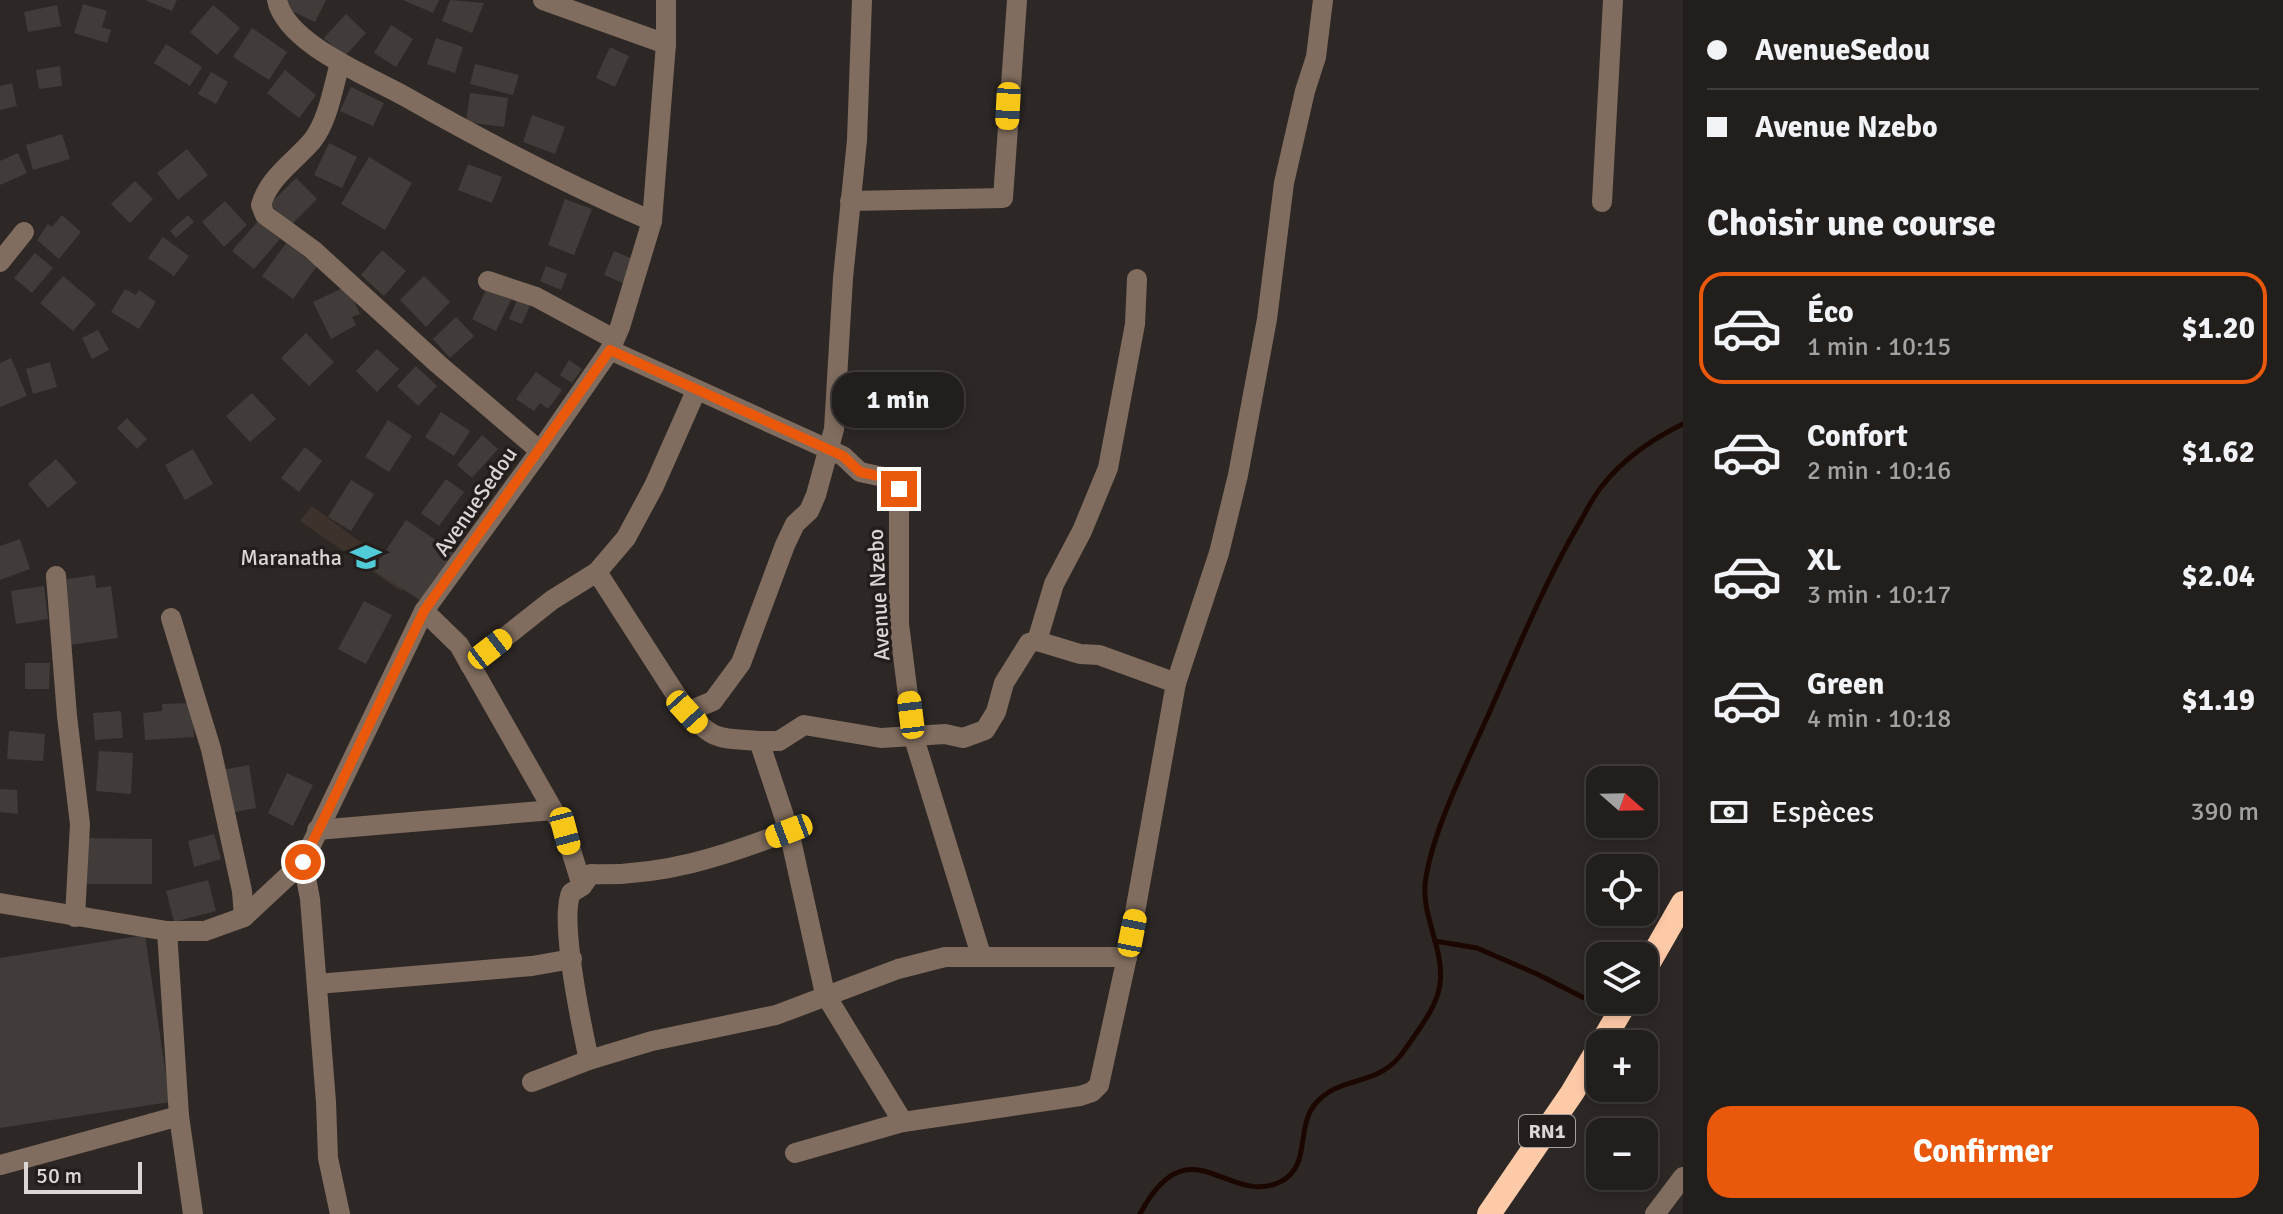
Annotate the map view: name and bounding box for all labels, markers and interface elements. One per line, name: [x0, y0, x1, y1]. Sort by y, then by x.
text: AvenueSedou: [1755, 32, 1930, 69]
car: [995, 81, 1021, 131]
text: Avenue Nzebo: [1755, 109, 1938, 146]
text: Choisir une course: [1707, 201, 1996, 246]
icon: car: [1711, 292, 1783, 364]
text: Éco: [1807, 294, 1854, 331]
text: $1.20: [2182, 310, 2255, 347]
text: 1 min · 10:15: [1807, 331, 1951, 363]
callout: 1 min: [833, 373, 965, 429]
text: 1 min: [867, 384, 929, 416]
icon: car: [1711, 416, 1783, 488]
text: Confort: [1807, 418, 1908, 455]
text: $1.62: [2182, 434, 2255, 471]
street label: AvenueSedou: [428, 441, 523, 561]
text: 2 min · 10:16: [1807, 455, 1951, 487]
route end: [881, 471, 917, 507]
street label: Avenue Nzebo: [862, 528, 895, 662]
school or university icon: Maranatha: [349, 540, 383, 574]
icon: car: [1711, 540, 1783, 612]
text: XL: [1807, 542, 1841, 579]
place label: Maranatha: [240, 544, 342, 571]
text: $2.04: [2182, 558, 2255, 595]
text: 3 min · 10:17: [1807, 579, 1951, 611]
car: [464, 625, 516, 673]
icon: car: [1711, 664, 1783, 736]
text: Green: [1807, 666, 1884, 703]
text: $1.19: [2182, 682, 2255, 719]
car: [662, 686, 712, 738]
car: [896, 690, 926, 740]
text: 4 min · 10:18: [1807, 703, 1951, 735]
north arrow: [1586, 766, 1658, 838]
map controls: [1586, 766, 1658, 1190]
icon: cash: [1707, 790, 1751, 834]
text: Espèces: [1771, 794, 1874, 831]
text: 390 m: [2190, 796, 2259, 828]
car: [547, 805, 583, 857]
car: [762, 811, 816, 851]
route start: [285, 844, 321, 880]
button: locate: [1586, 854, 1658, 926]
car: [1116, 907, 1148, 959]
button: layers: [1586, 942, 1658, 1014]
button: +: [1586, 1030, 1658, 1102]
button: Confirmer: [1707, 1106, 2259, 1198]
road number: RN1: [1519, 1115, 1575, 1147]
button: −: [1586, 1118, 1658, 1190]
scale bar: [24, 1158, 142, 1194]
text: 50 m: [36, 1162, 82, 1189]

